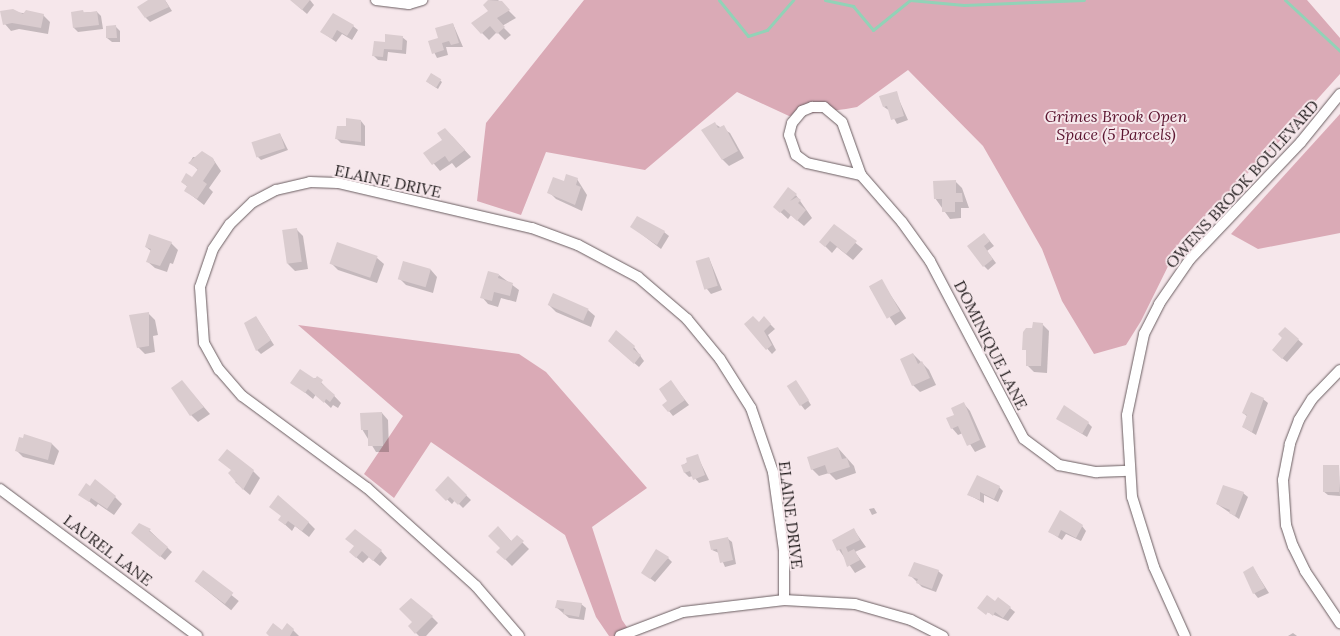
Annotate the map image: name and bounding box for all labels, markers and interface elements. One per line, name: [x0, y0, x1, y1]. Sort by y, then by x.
street label: OWENS BROOK BOULEVARD: [1161, 96, 1323, 272]
park label: Grimes Brook Open Space (5 Parcels): [1045, 106, 1187, 144]
street label: ELAINE DRIVE: [333, 160, 443, 202]
street label: DOMINIQUE LANE: [950, 277, 1032, 413]
street label: ELAINE DRIVE: [775, 460, 807, 570]
street label: LAUREL LANE: [60, 510, 156, 590]

